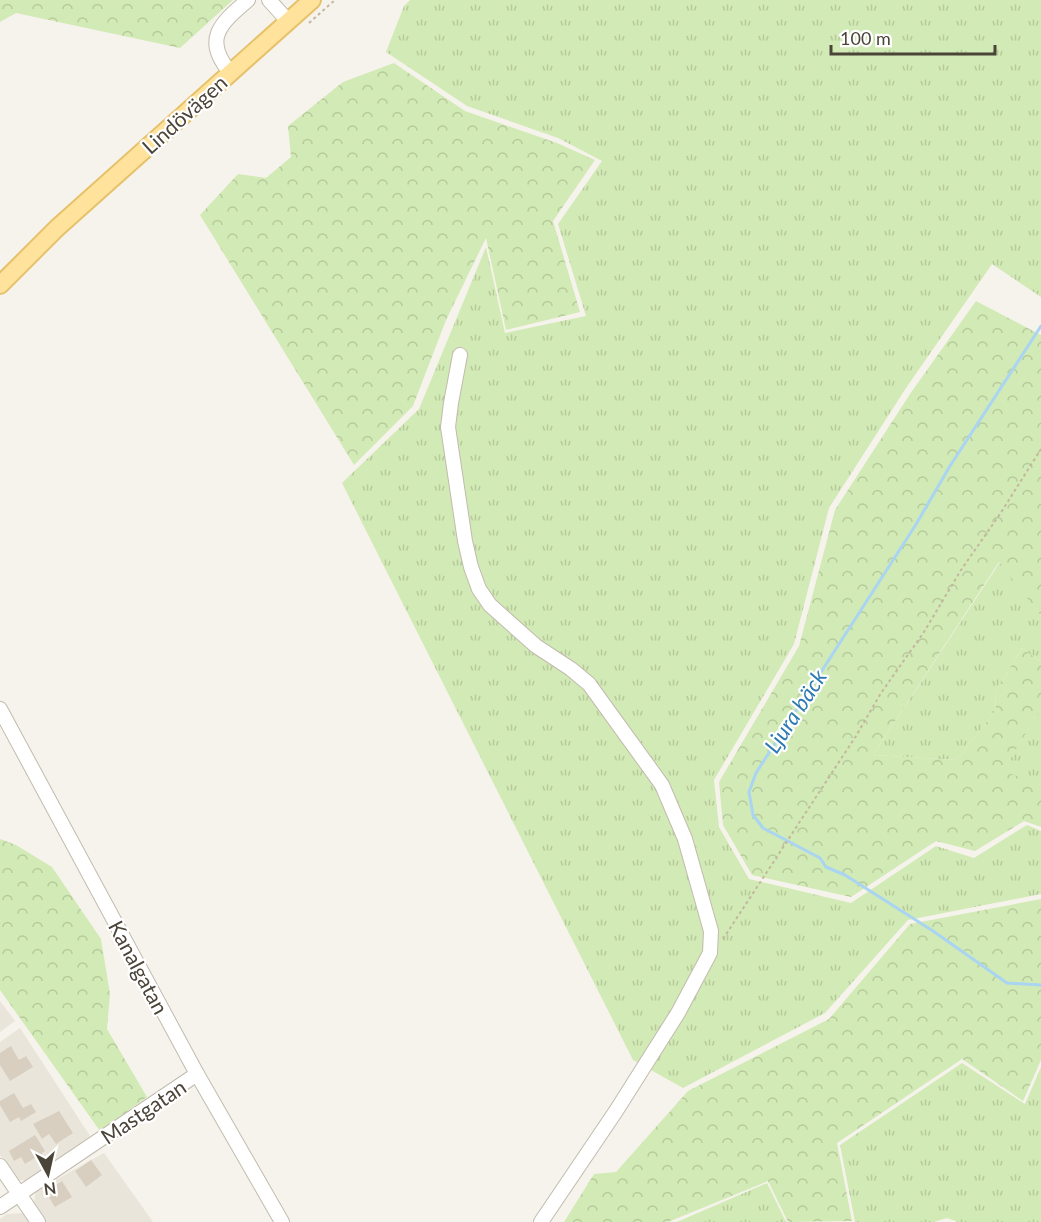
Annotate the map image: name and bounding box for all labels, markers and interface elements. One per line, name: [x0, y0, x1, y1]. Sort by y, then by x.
scale bar: [831, 18, 994, 56]
text: 100 m: [840, 27, 891, 49]
street label: Lindövägen: [136, 69, 232, 159]
water label: Ljura bäck: [758, 664, 832, 758]
street label: Kanalgatan: [104, 916, 174, 1018]
street label: Mastgatan: [96, 1073, 190, 1149]
north arrow: [18, 1144, 78, 1204]
text: N: [43, 1179, 58, 1200]

